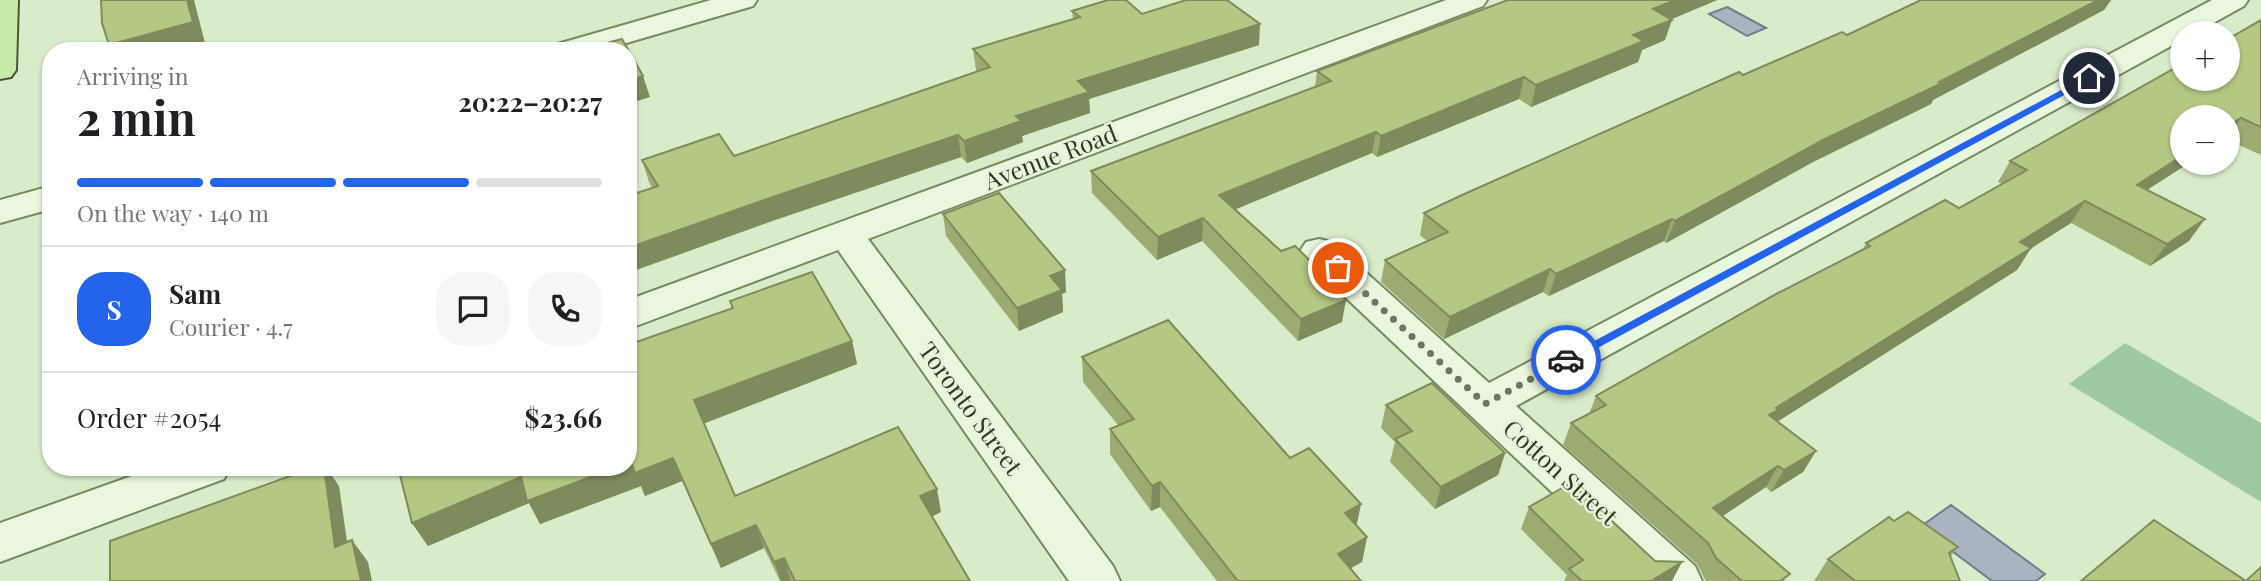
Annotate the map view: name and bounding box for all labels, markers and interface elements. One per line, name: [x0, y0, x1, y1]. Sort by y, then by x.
map controls: [2170, 21, 2240, 175]
button: +: [2170, 21, 2240, 91]
pin: [2059, 48, 2119, 108]
icon: home: [2070, 59, 2108, 97]
text: Arriving in: [77, 60, 189, 91]
text: 20:22–20:27: [458, 84, 602, 119]
text: 2 min: [77, 86, 196, 148]
button: −: [2170, 105, 2240, 175]
street label: Avenue Road: [978, 116, 1121, 196]
text: On the way · 140 m: [77, 197, 269, 228]
pin: [1308, 238, 1368, 298]
icon: bag: [1319, 249, 1357, 287]
button: chat: [436, 272, 510, 346]
button: phone: [528, 272, 602, 346]
text: Sam: [169, 276, 221, 311]
text: S: [106, 292, 122, 327]
text: Courier · 4.7: [169, 311, 293, 342]
courier: [1531, 325, 1601, 395]
street label: Toronto Street: [913, 335, 1031, 481]
icon: car: [1547, 341, 1585, 379]
text: Order #2054: [77, 400, 221, 435]
text: $23.66: [525, 400, 602, 435]
street label: Cotton Street: [1497, 412, 1626, 532]

